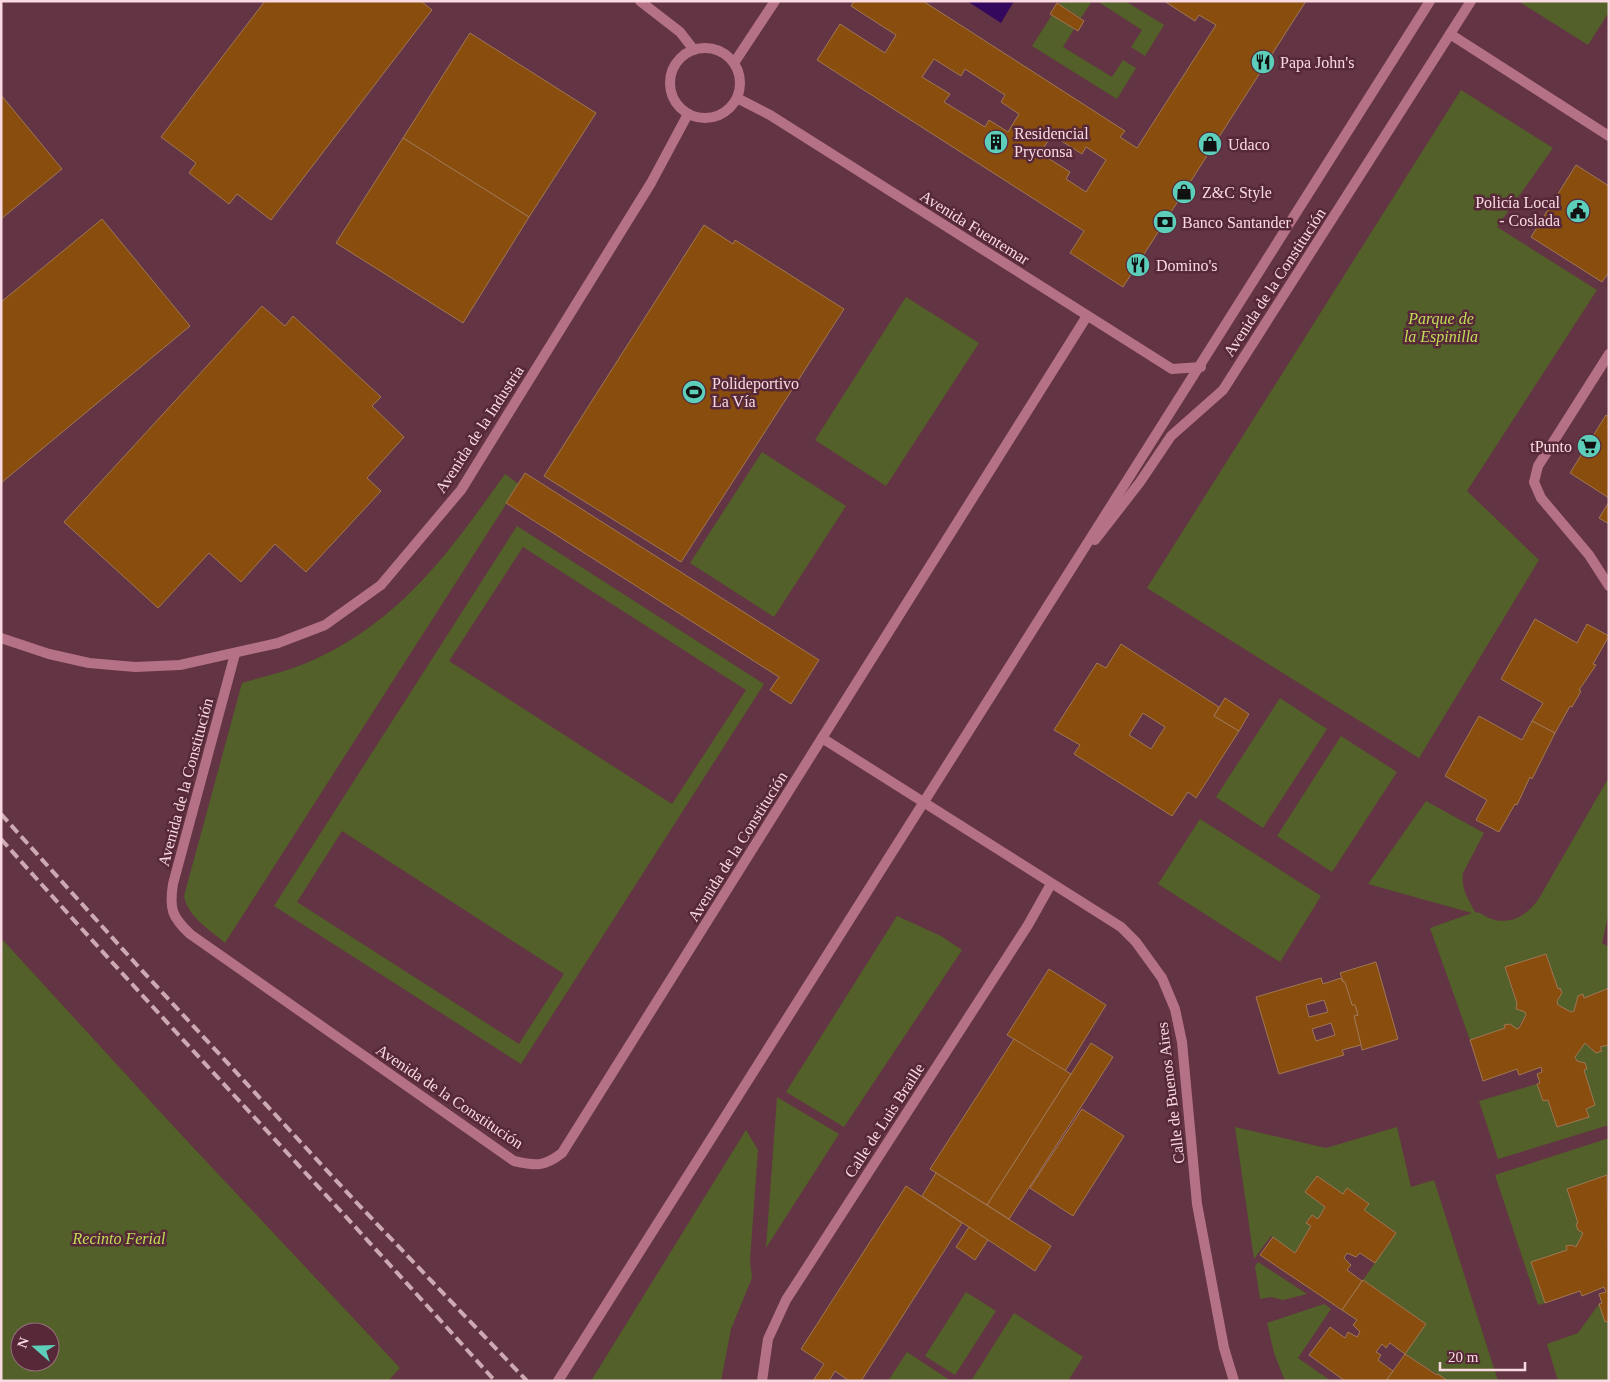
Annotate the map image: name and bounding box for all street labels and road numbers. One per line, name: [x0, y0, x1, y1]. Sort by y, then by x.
street label: Avenida Fuentemar: [917, 187, 1033, 268]
street label: Avenida de la Constitución: [1220, 205, 1329, 360]
street label: Avenida de la Industria: [432, 362, 527, 496]
street label: Avenida de la Constitución: [155, 696, 216, 868]
street label: Avenida de la Constitución: [684, 768, 791, 924]
street label: Calle de Buenos Aires: [1153, 1021, 1188, 1165]
street label: Avenida de la Constitución: [373, 1041, 526, 1152]
street label: Calle de Luis Braille: [841, 1060, 928, 1181]

